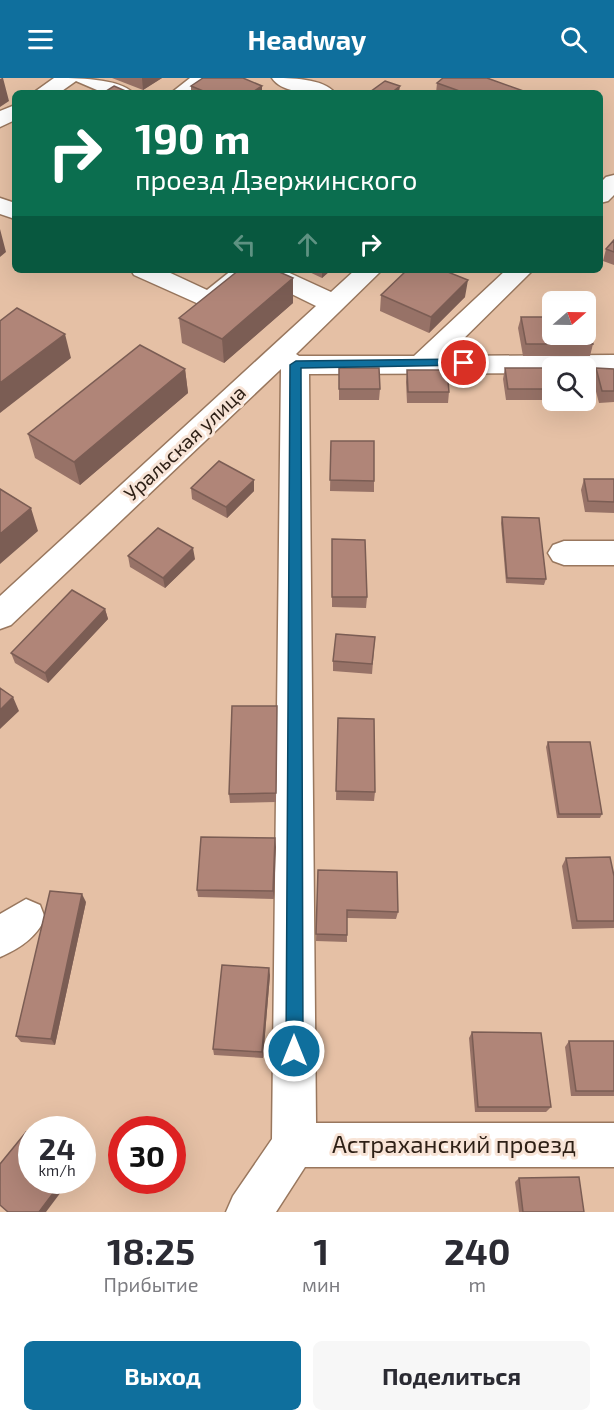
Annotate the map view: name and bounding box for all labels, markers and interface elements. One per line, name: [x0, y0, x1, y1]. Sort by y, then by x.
icon: menu: [24, 23, 57, 56]
text: Headway: [248, 23, 366, 55]
icon: search: [557, 23, 590, 56]
text: 190 m: [135, 112, 251, 162]
icon: right: [36, 114, 114, 192]
text: проезд Дзержинского: [135, 163, 417, 195]
icon: left: [228, 228, 261, 261]
icon: ahead: [291, 228, 324, 261]
icon: right: [354, 228, 387, 261]
north arrow: [542, 291, 596, 345]
map controls: [542, 291, 596, 411]
pin: [438, 337, 489, 388]
icon: arrive: [447, 346, 480, 379]
button: search: [542, 357, 596, 411]
street label: Уральская улица: [118, 380, 251, 506]
position arrow: [262, 1019, 326, 1083]
speed limit sign: 30: [108, 1116, 186, 1194]
street label: Астраханский проезд: [332, 1129, 576, 1158]
text: 24: [39, 1130, 75, 1166]
text: km/h: [38, 1161, 76, 1179]
text: 18:25: [107, 1229, 195, 1272]
text: 1: [313, 1229, 329, 1272]
text: 240: [444, 1229, 510, 1272]
text: Прибытие: [104, 1272, 199, 1296]
text: мин: [302, 1272, 340, 1296]
text: m: [468, 1272, 486, 1296]
button: Выход: [24, 1341, 301, 1410]
button: Поделиться: [313, 1341, 590, 1410]

